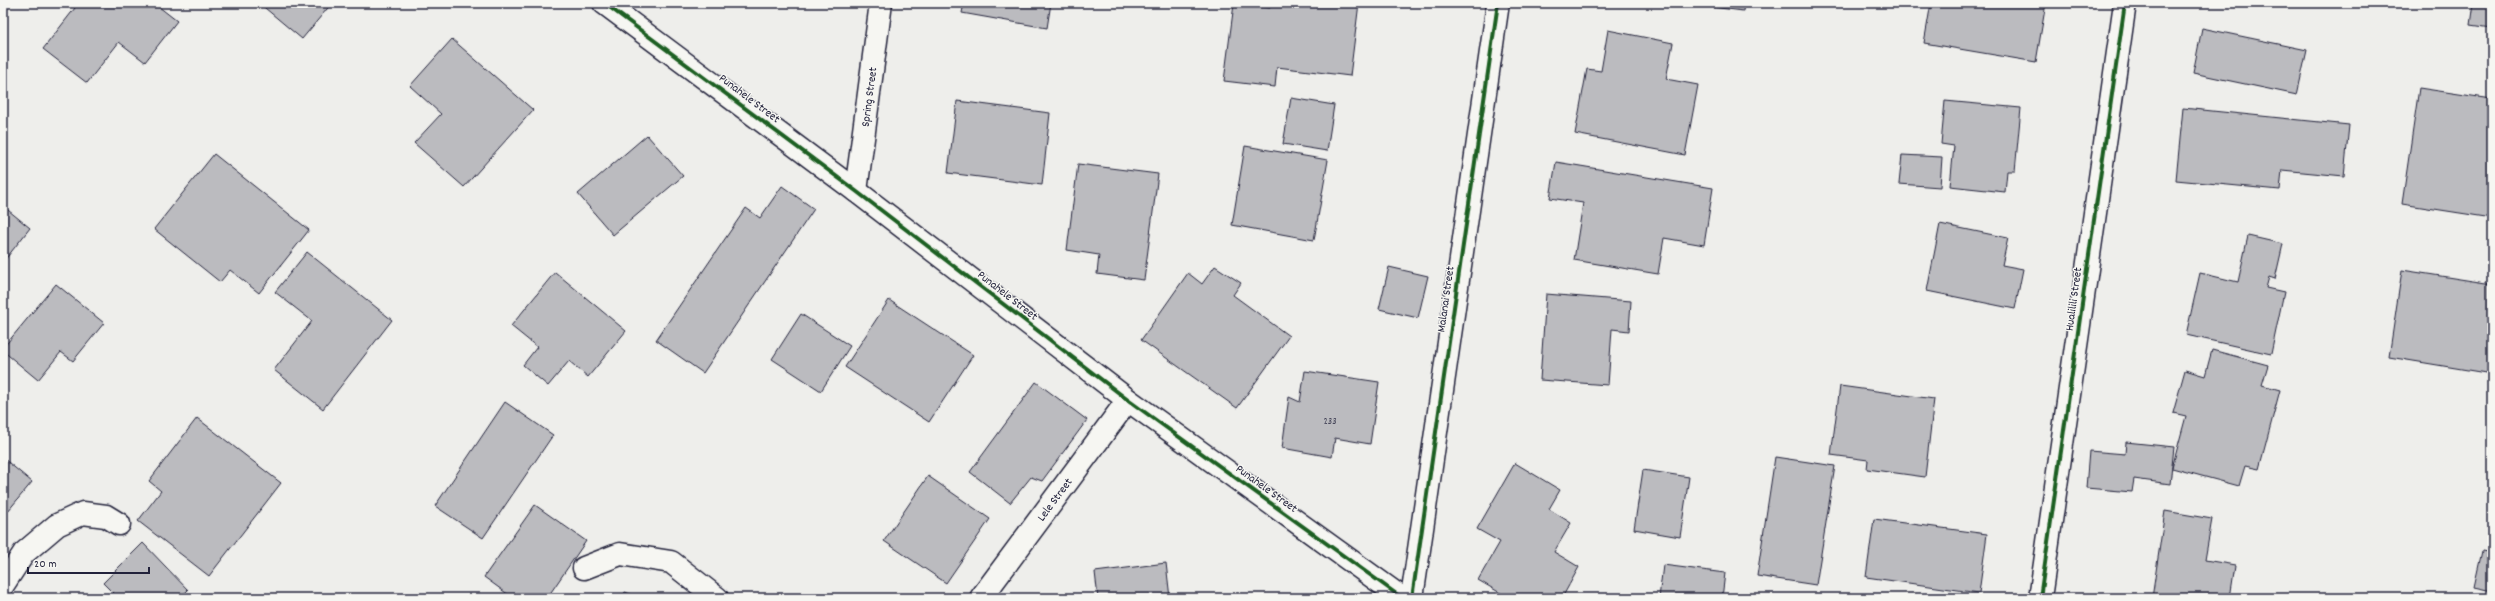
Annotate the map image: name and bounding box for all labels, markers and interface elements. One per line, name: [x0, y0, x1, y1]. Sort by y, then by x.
street label: Spring Street: [858, 65, 882, 128]
street label: Punahele Street: [715, 71, 784, 128]
street label: Malanai Street: [1433, 265, 1460, 333]
street label: Hualilili Street: [2062, 266, 2087, 332]
street label: Punahele Street: [973, 267, 1041, 326]
house number: 233: [1323, 415, 1337, 429]
street label: Punahele Street: [1232, 461, 1301, 518]
street label: Lele Street: [1034, 474, 1078, 525]
scale bar: [28, 549, 149, 575]
text: 20 m: [34, 556, 57, 573]

